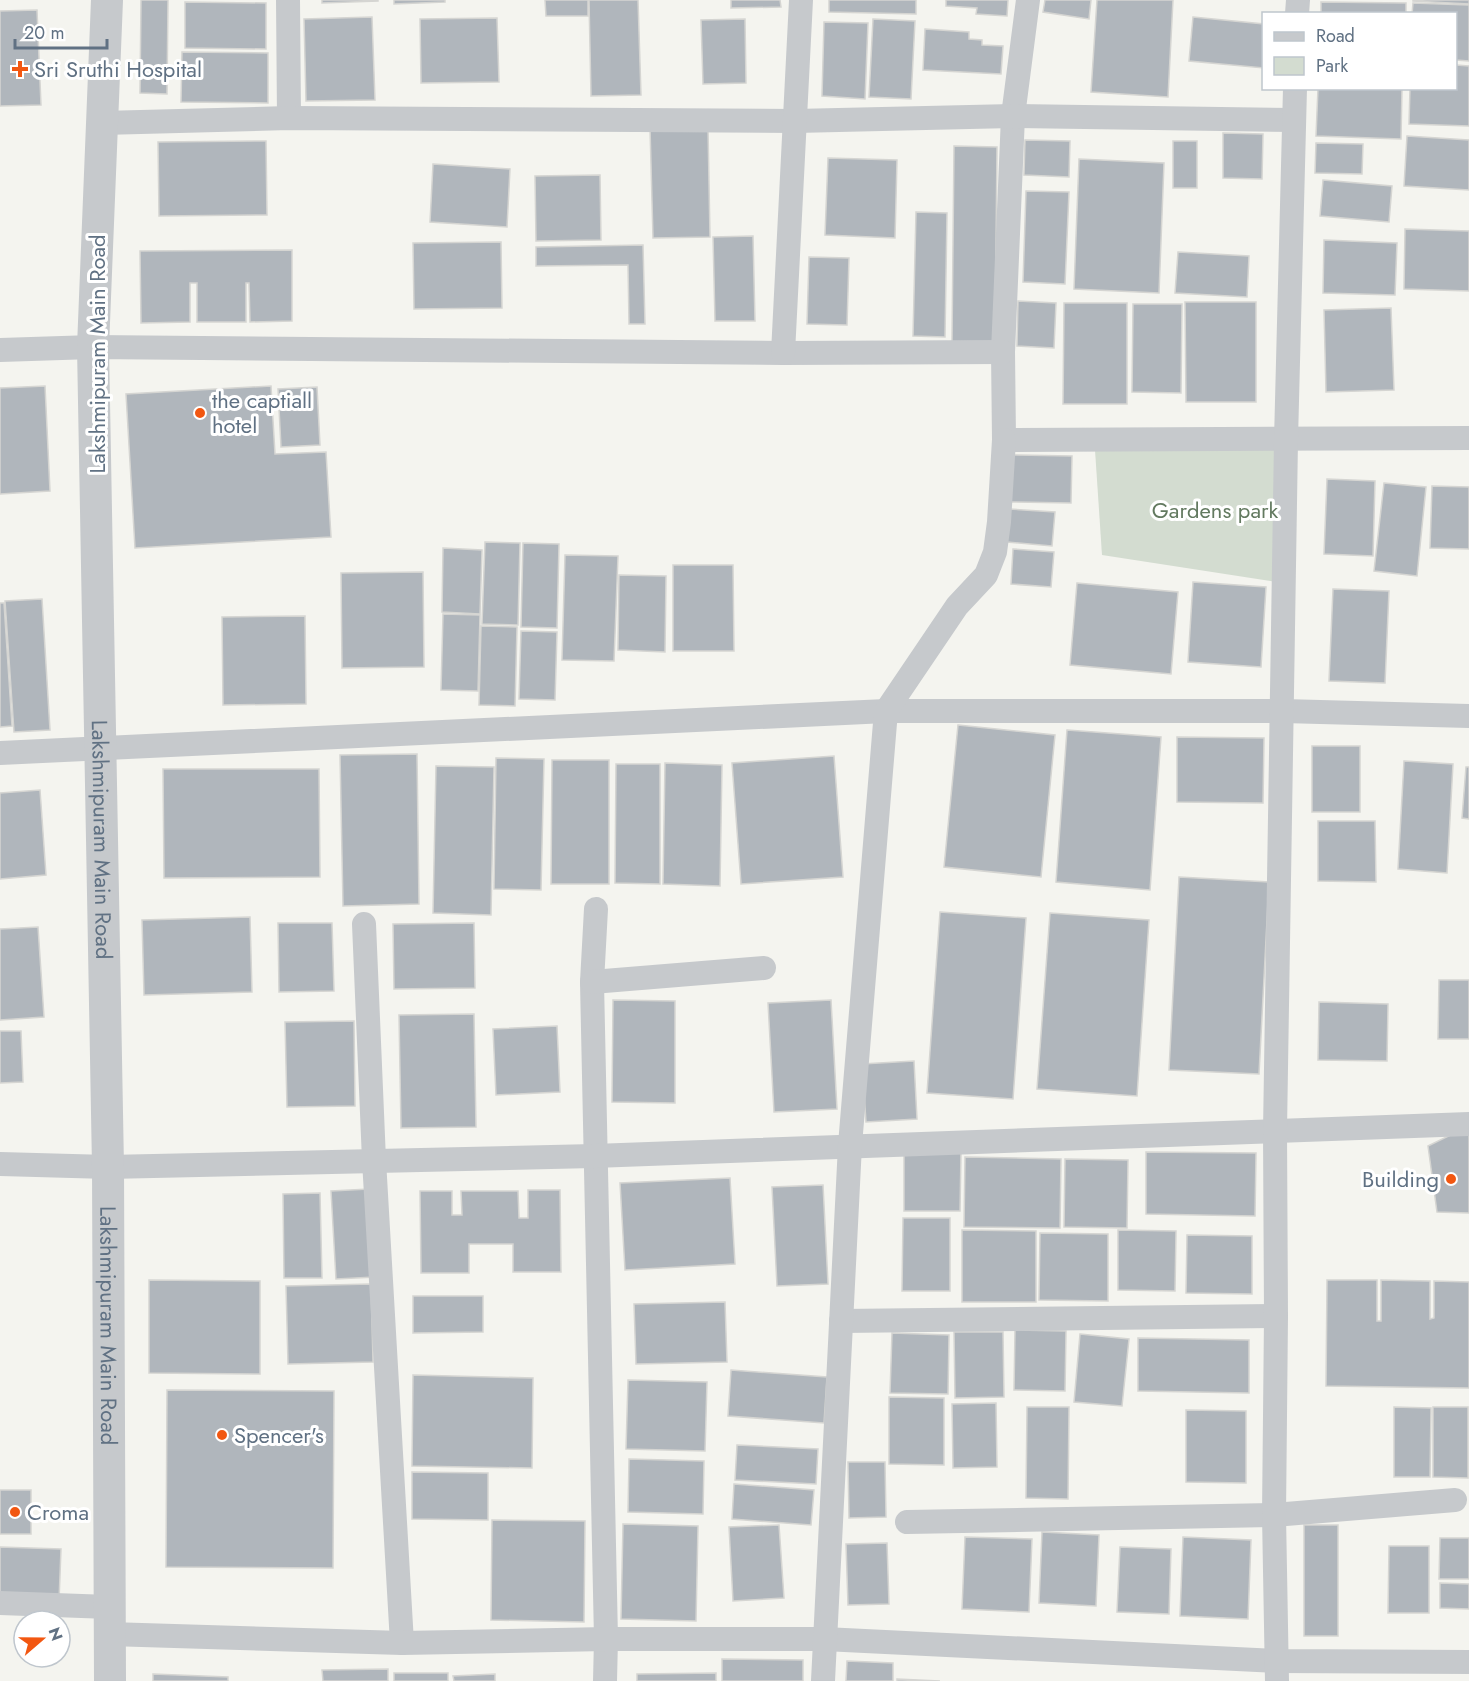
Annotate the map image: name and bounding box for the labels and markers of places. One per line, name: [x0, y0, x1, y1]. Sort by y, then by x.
place label: Sri Sruthi Hospital: [34, 53, 202, 85]
marker: Sri Sruthi Hospital: [11, 60, 29, 78]
place label: the captiall hotel: [212, 384, 312, 441]
marker: the captiall hotel: [193, 406, 207, 420]
place label: Building: [1362, 1163, 1439, 1195]
marker: Building: [1444, 1172, 1458, 1186]
place label: Spencer's: [234, 1419, 324, 1451]
marker: Spencer's: [215, 1428, 229, 1442]
place label: Croma: [27, 1496, 89, 1528]
marker: Croma: [8, 1505, 22, 1519]

